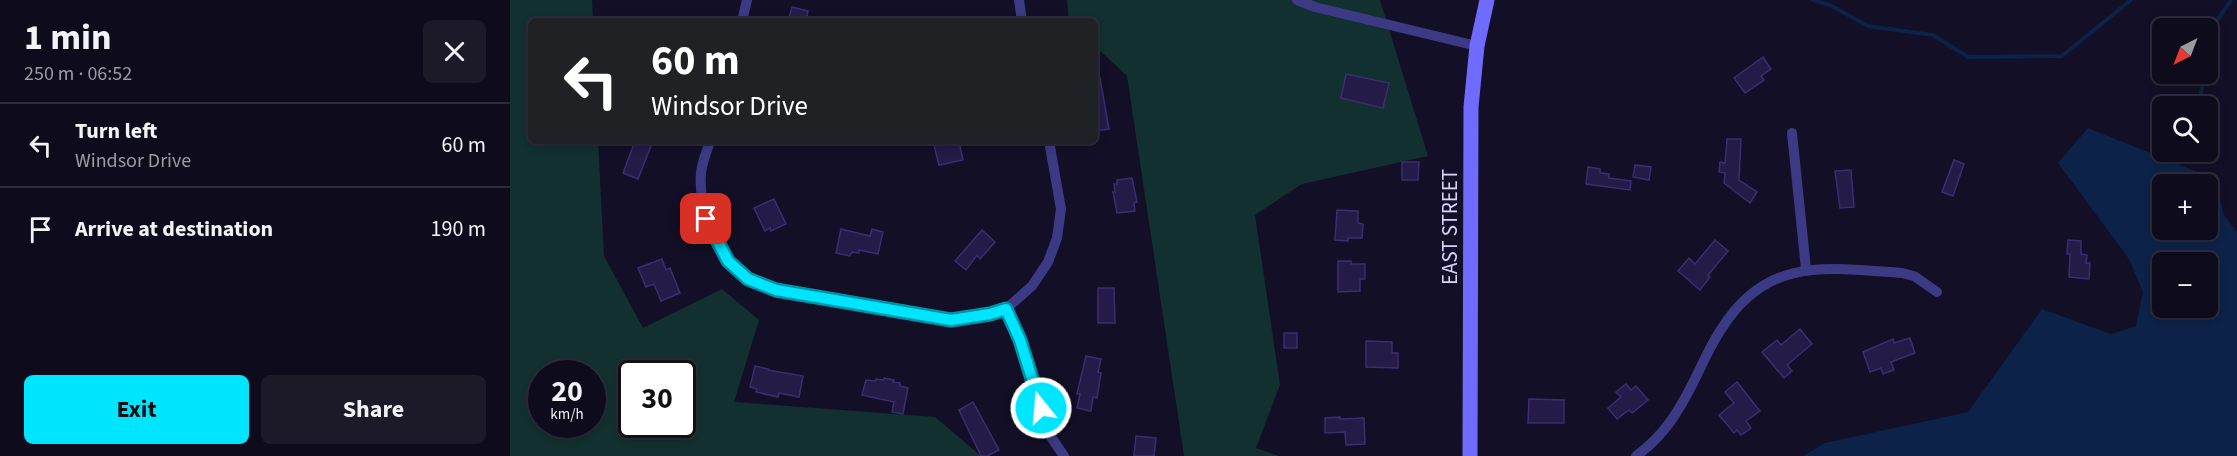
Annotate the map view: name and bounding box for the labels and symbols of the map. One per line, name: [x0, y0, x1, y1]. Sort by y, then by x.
north arrow: [2152, 18, 2218, 84]
street label: EAST STREET: [1435, 169, 1465, 285]
pin: [680, 193, 731, 244]
speed limit sign: 30: [618, 360, 696, 438]
position arrow: [1009, 376, 1073, 440]

